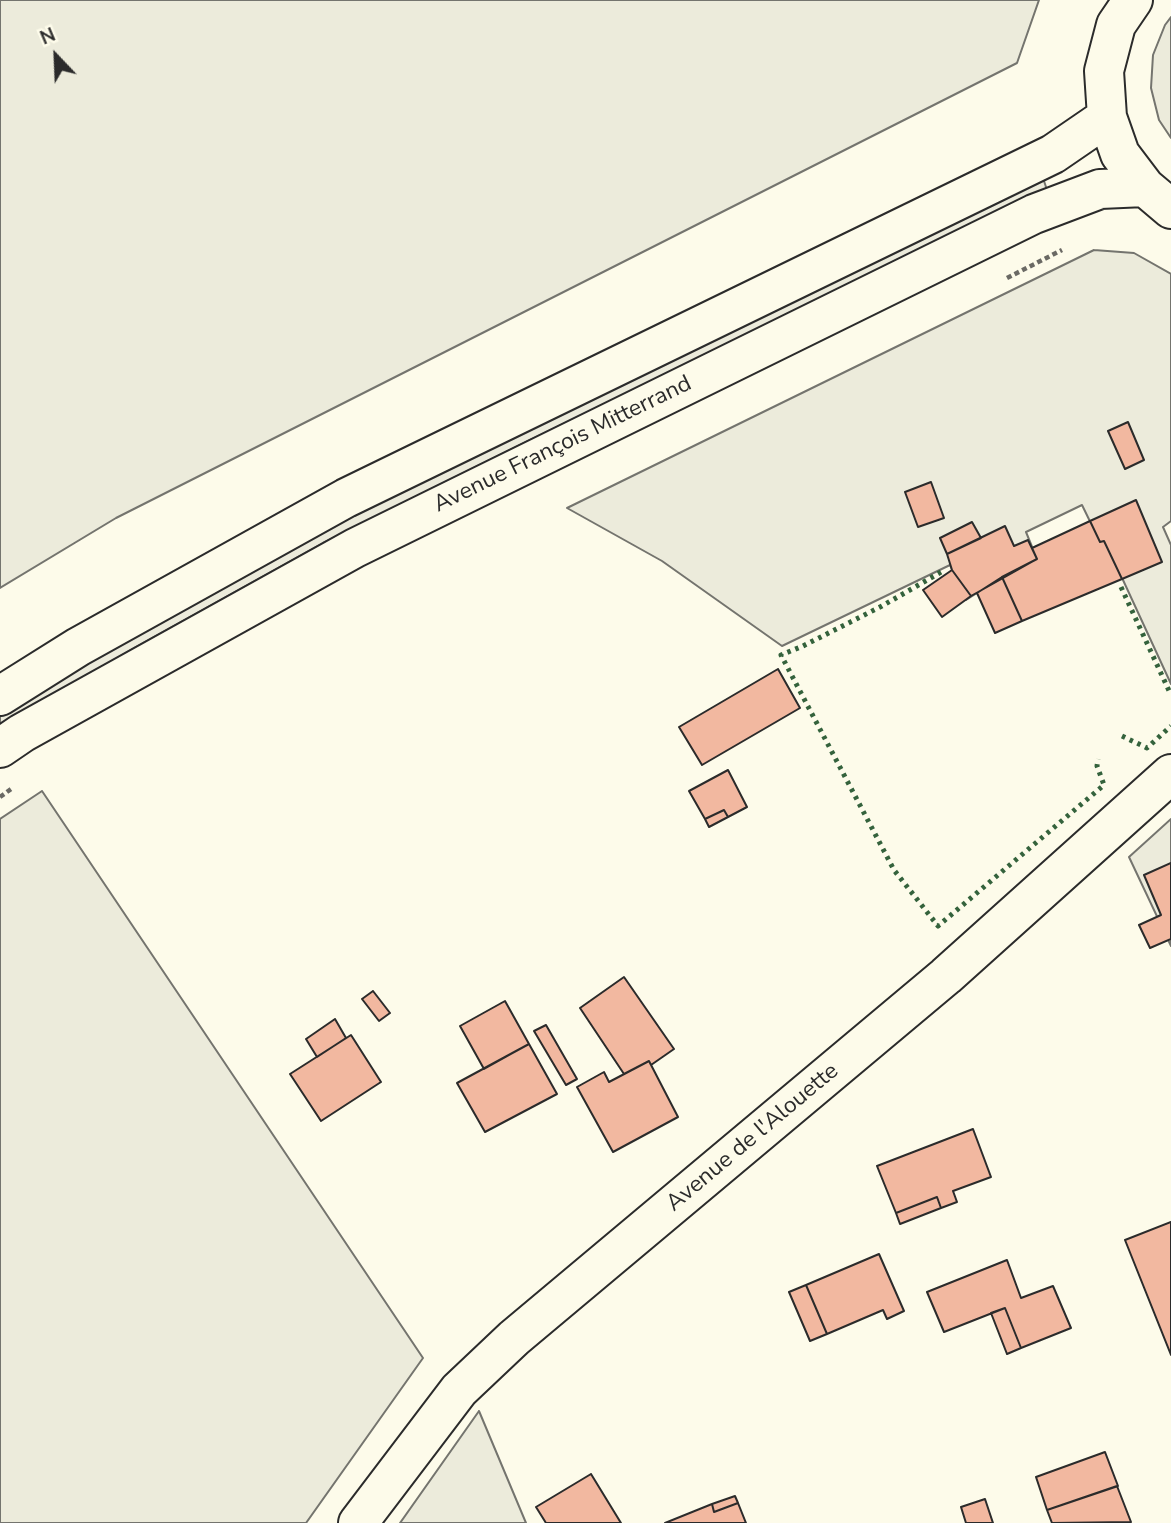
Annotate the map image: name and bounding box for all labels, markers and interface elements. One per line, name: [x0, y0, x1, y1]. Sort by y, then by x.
north arrow: [21, 21, 91, 91]
text: N: [36, 22, 59, 51]
street label: Avenue François Mitterrand: [430, 370, 696, 520]
street label: Avenue de l'Alouette: [661, 1058, 845, 1218]

